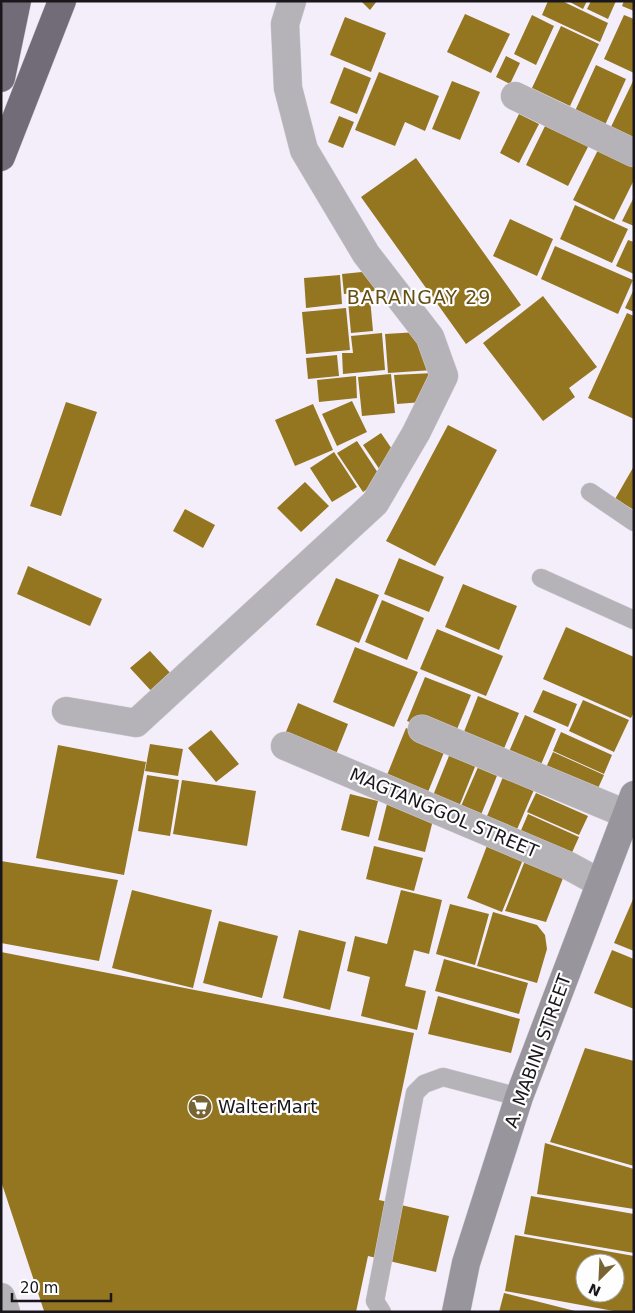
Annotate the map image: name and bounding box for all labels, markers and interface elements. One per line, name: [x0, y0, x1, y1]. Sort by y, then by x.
district label: BARANGAY 29: [347, 286, 491, 308]
street label: MAGTANGGOL STREET: [347, 763, 543, 862]
street label: A. MABINI STREET: [500, 970, 575, 1131]
supermarket icon: WalterMart: [187, 1094, 213, 1120]
place label: WalterMart: [218, 1096, 317, 1117]
north arrow: [575, 1253, 625, 1303]
scale bar: [12, 1270, 111, 1302]
text: 20 m: [20, 1279, 58, 1297]
text: N: [586, 1280, 603, 1300]

